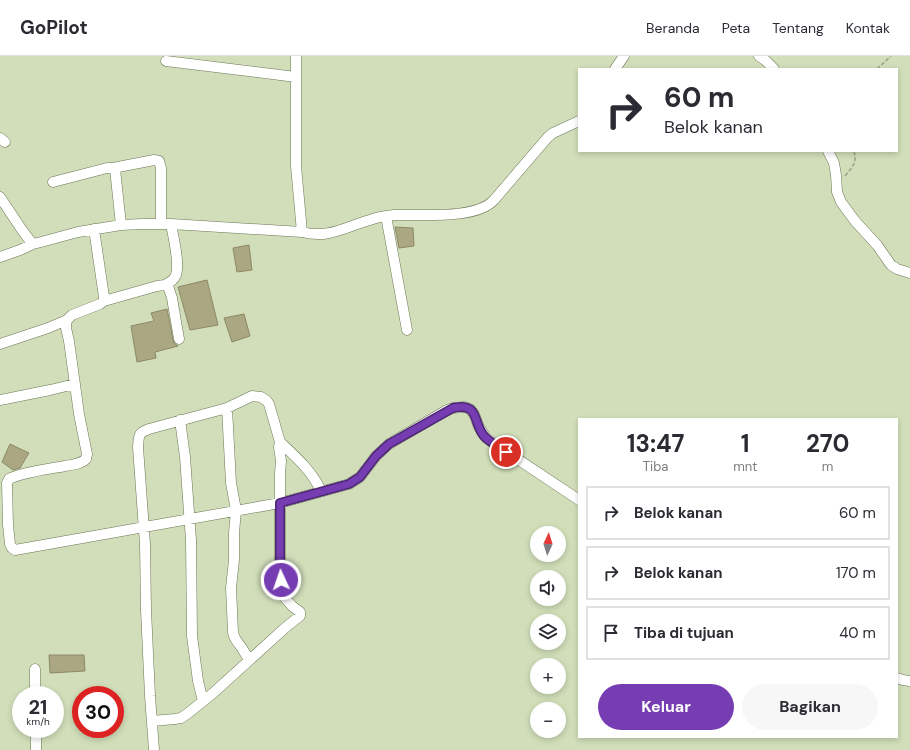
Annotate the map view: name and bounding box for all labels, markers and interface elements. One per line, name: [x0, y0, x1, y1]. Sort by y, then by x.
text: GoPilot: [20, 15, 88, 40]
text: Beranda: [646, 19, 700, 37]
text: Peta: [722, 19, 750, 37]
text: Tentang: [772, 19, 824, 37]
text: Kontak: [846, 19, 890, 37]
text: 60 m: [664, 79, 734, 116]
icon: right: [598, 84, 650, 136]
text: Belok kanan: [664, 115, 763, 139]
text: 13:47: [627, 428, 684, 459]
text: 1: [741, 428, 750, 459]
text: 270: [806, 428, 849, 459]
pin: [489, 435, 523, 469]
icon: arrive: [495, 441, 517, 463]
text: Tiba: [643, 458, 668, 475]
text: mnt: [733, 458, 757, 475]
text: m: [822, 458, 833, 475]
icon: right: [600, 502, 622, 524]
text: Belok kanan: [634, 503, 722, 523]
text: 60 m: [839, 503, 876, 523]
north arrow: [530, 526, 566, 562]
map controls: [530, 526, 566, 738]
position arrow: [260, 559, 302, 601]
icon: right: [600, 562, 622, 584]
text: Belok kanan: [634, 563, 722, 583]
text: 170 m: [836, 563, 876, 583]
button: sound: [530, 570, 566, 606]
button: layers: [530, 614, 566, 650]
icon: arrive: [600, 622, 622, 644]
text: Tiba di tujuan: [634, 623, 734, 643]
text: 40 m: [839, 623, 876, 643]
button: +: [530, 658, 566, 694]
button: Keluar: [598, 684, 734, 730]
button: Bagikan: [742, 684, 878, 730]
speed limit sign: 30: [72, 686, 124, 738]
text: 21: [29, 694, 47, 720]
button: −: [530, 702, 566, 738]
text: km/h: [26, 715, 50, 728]

